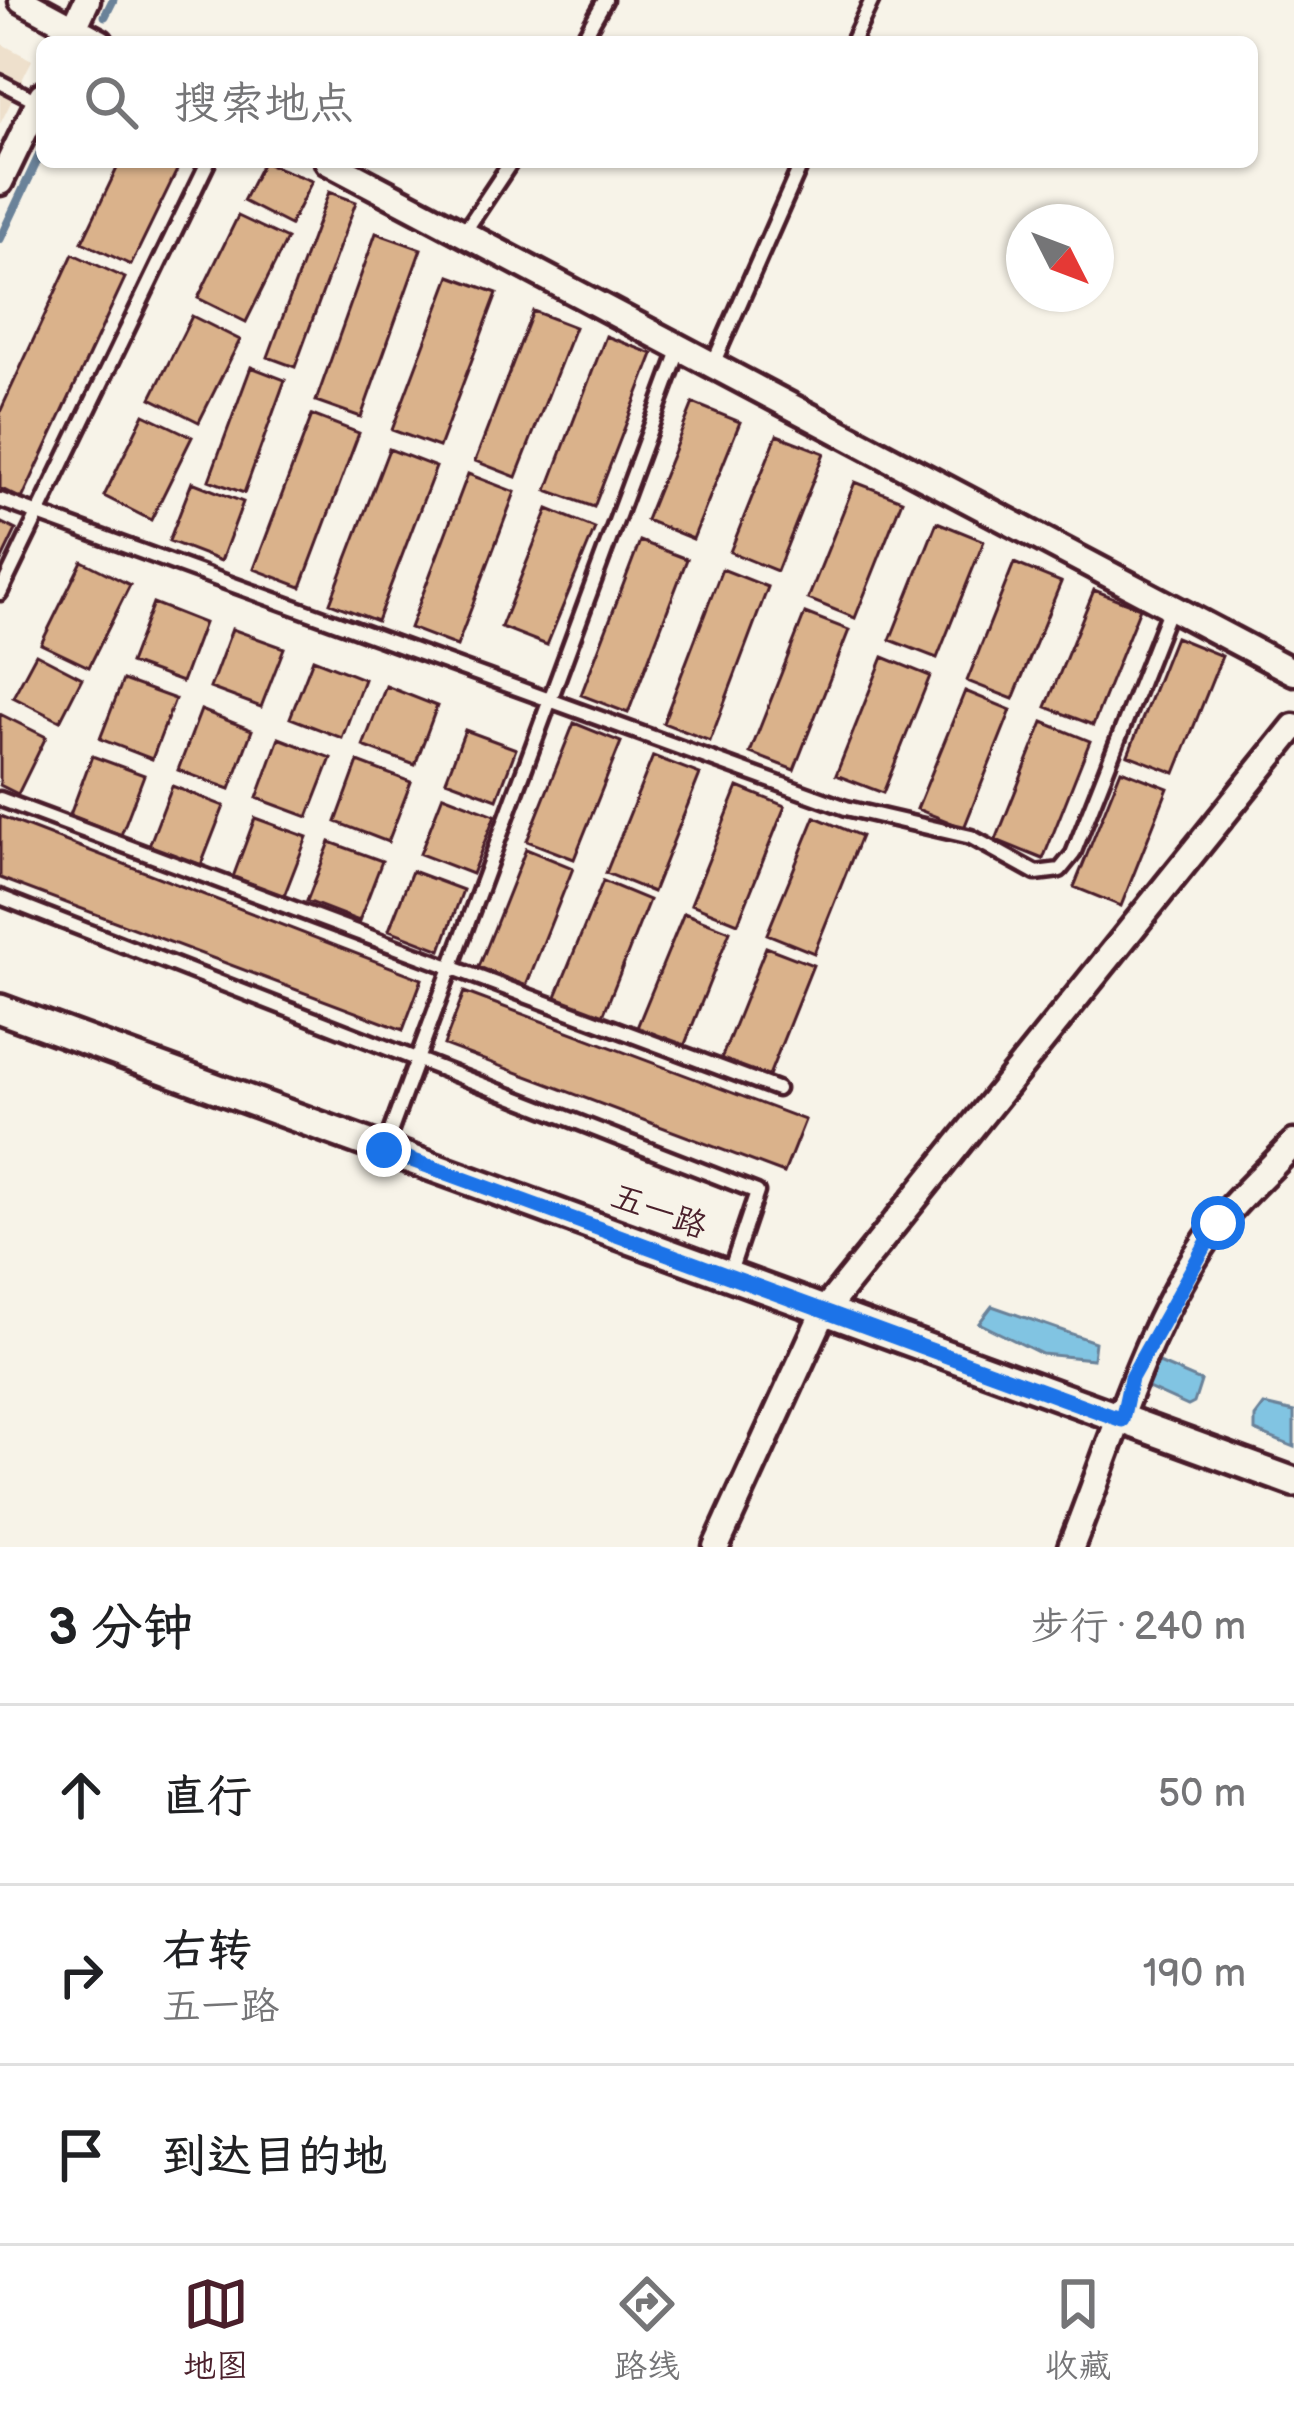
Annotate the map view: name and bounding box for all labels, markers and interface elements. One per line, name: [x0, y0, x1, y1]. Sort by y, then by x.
search box: [36, 36, 1258, 168]
icon: search: [78, 69, 144, 135]
text: 搜索地点: [174, 77, 354, 132]
north arrow: [1006, 204, 1114, 312]
route end: [357, 1123, 411, 1177]
street label: 五一路: [606, 1176, 712, 1248]
route start: [1191, 1196, 1245, 1250]
text: 3 分钟: [48, 1598, 194, 1659]
text: 步行 · 240 m: [1031, 1604, 1246, 1651]
icon: ahead: [48, 1762, 114, 1828]
text: 直行: [162, 1770, 252, 1825]
text: 50 m: [1158, 1771, 1246, 1818]
text: 右转: [162, 1924, 252, 1979]
icon: right: [48, 1942, 114, 2008]
text: 190 m: [1143, 1951, 1246, 1998]
text: 五一路: [162, 1984, 279, 2031]
icon: arrive: [48, 2122, 114, 2188]
text: 到达目的地: [162, 2130, 387, 2185]
tab: 地图: [183, 2271, 249, 2387]
tab: 路线: [614, 2271, 680, 2387]
tab: 收藏: [1045, 2271, 1111, 2387]

